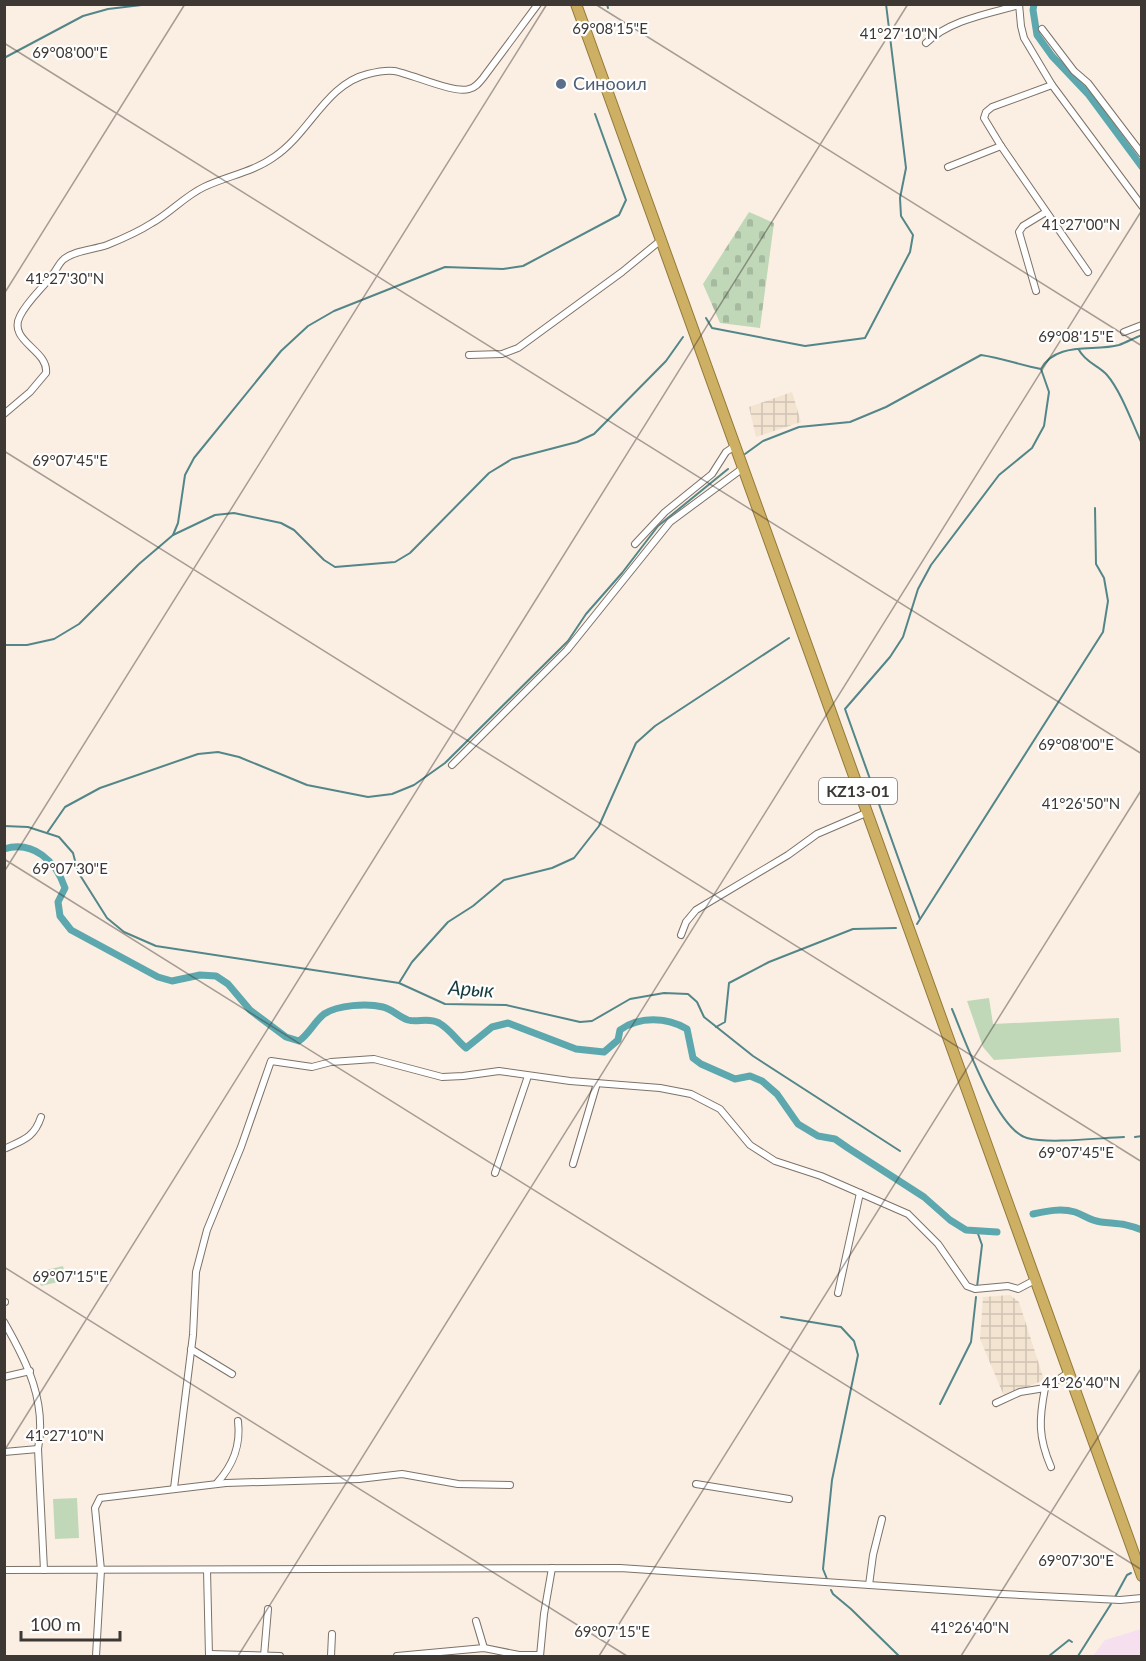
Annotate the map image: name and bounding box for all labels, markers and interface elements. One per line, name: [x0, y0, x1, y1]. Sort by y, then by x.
text: 69°08'15"E: [572, 19, 648, 37]
text: 41°27'10"N: [860, 24, 938, 42]
text: 69°08'00"E: [32, 43, 108, 61]
place label: Синооил: [573, 72, 647, 94]
marker: Синооил: [554, 77, 568, 91]
text: 41°27'00"N: [1042, 215, 1120, 233]
text: 41°27'30"N: [26, 269, 104, 287]
text: 69°08'15"E: [1038, 327, 1114, 345]
text: 69°07'45"E: [32, 451, 108, 469]
text: 69°08'00"E: [1038, 735, 1114, 753]
road number: KZ13-01: [819, 778, 897, 804]
text: 41°26'50"N: [1042, 794, 1120, 812]
text: 69°07'30"E: [32, 859, 108, 877]
water label: Арык: [446, 974, 495, 1002]
text: 69°07'45"E: [1038, 1143, 1114, 1161]
text: 69°07'15"E: [32, 1267, 108, 1285]
text: 41°26'40"N: [1042, 1373, 1120, 1391]
text: 41°27'10"N: [26, 1426, 104, 1444]
text: 69°07'30"E: [1038, 1551, 1114, 1569]
scale bar: [21, 1604, 120, 1642]
text: 100 m: [30, 1613, 81, 1635]
text: 41°26'40"N: [931, 1618, 1009, 1636]
text: 69°07'15"E: [574, 1622, 650, 1640]

